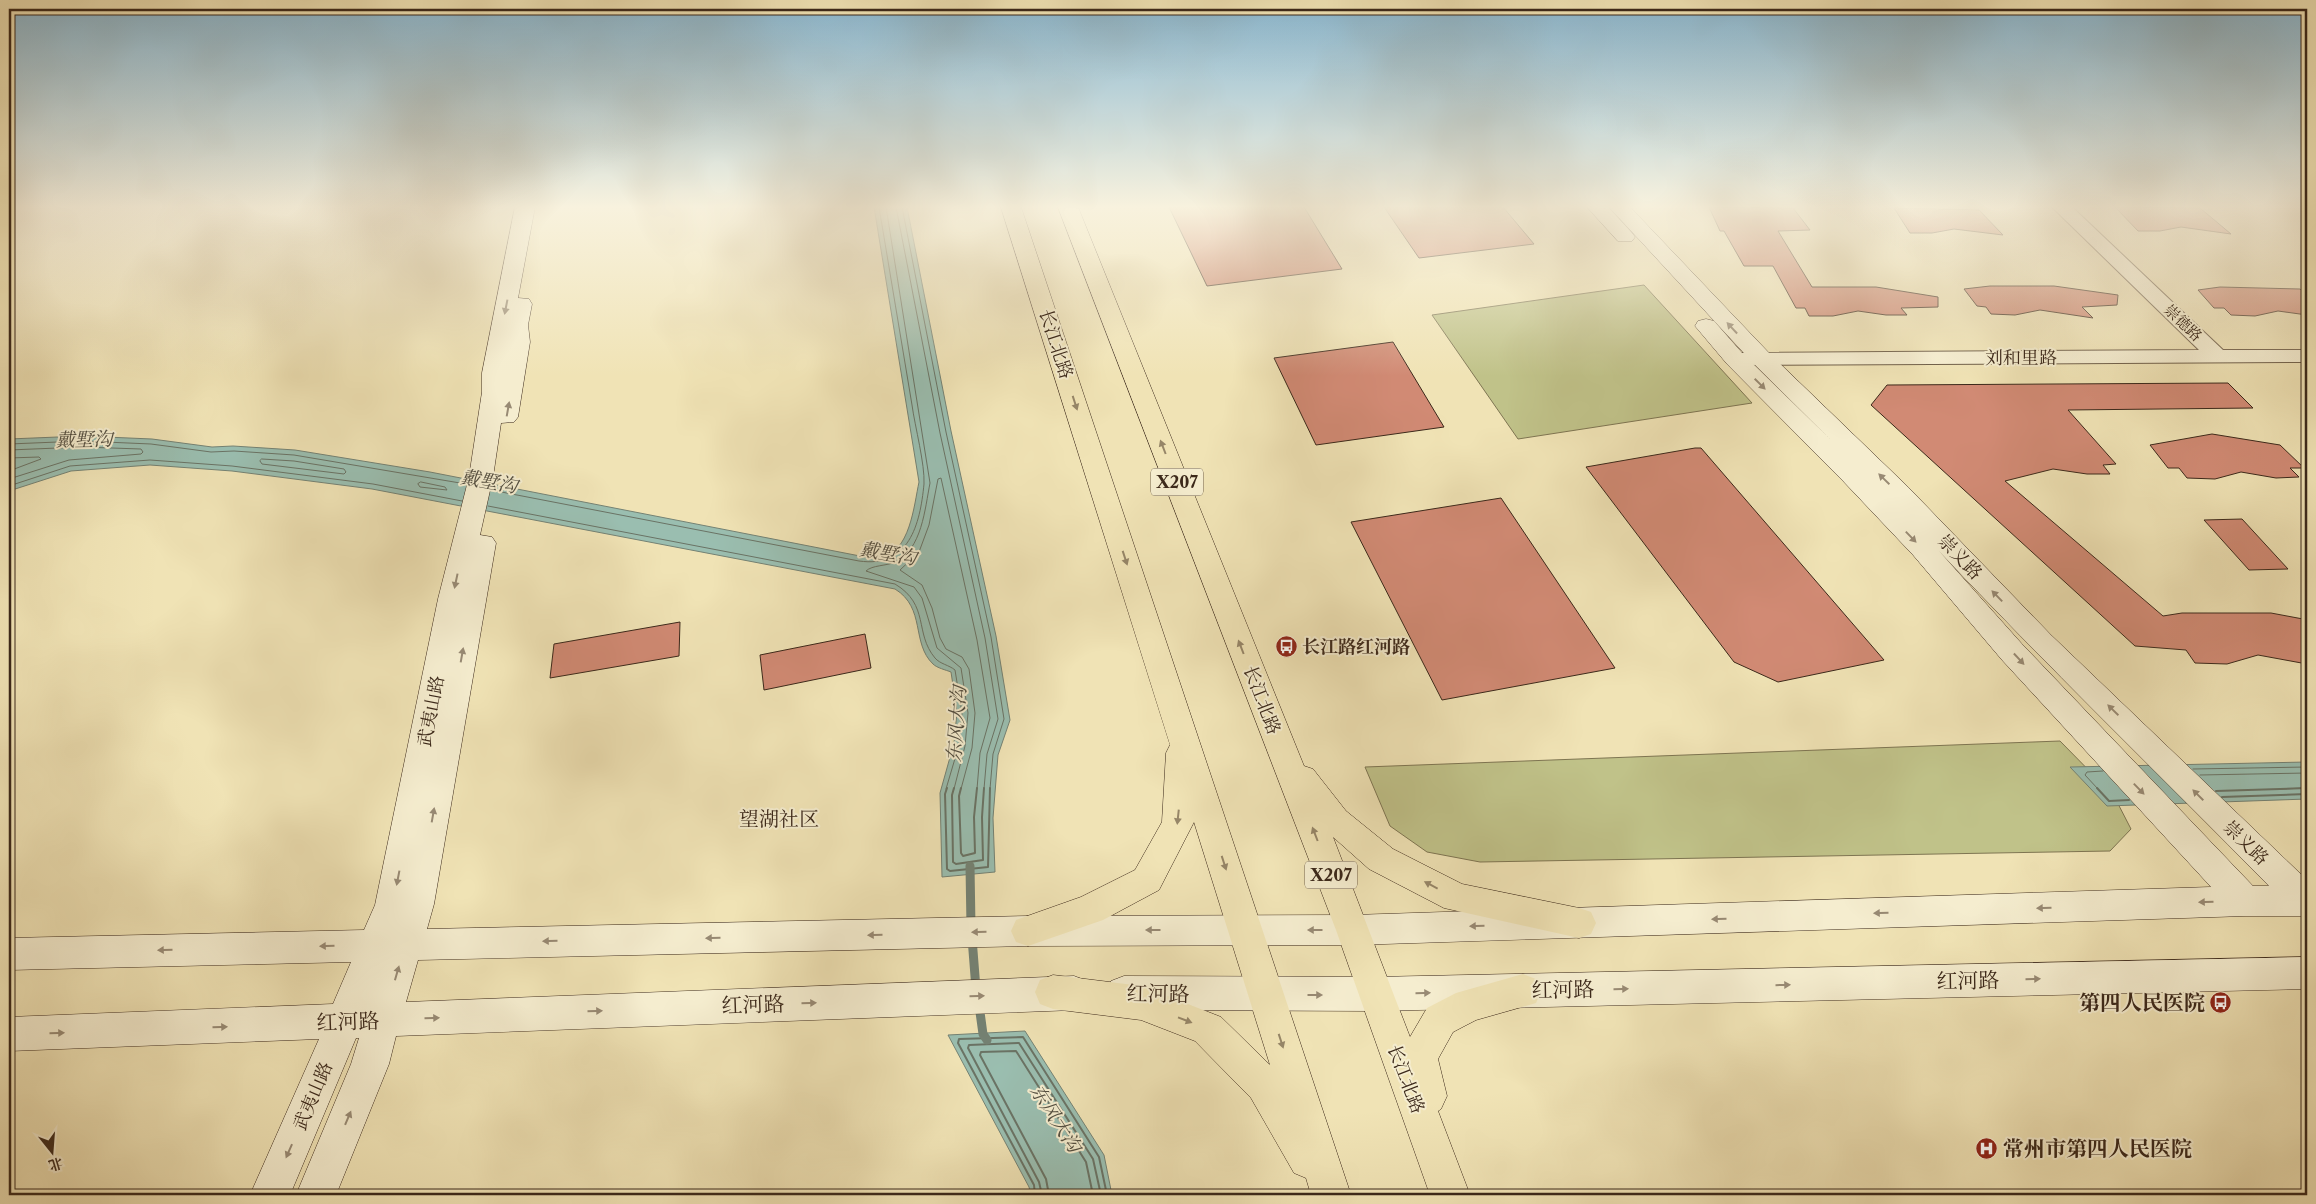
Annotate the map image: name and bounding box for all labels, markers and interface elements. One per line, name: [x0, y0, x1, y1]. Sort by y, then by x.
one-way arrow: [501, 299, 509, 315]
street label: 崇德路: [2161, 300, 2206, 345]
street label: 长江北路: [1034, 306, 1078, 382]
one-way arrow: [1726, 322, 1738, 334]
street label: 刘和里路: [1985, 347, 2057, 369]
one-way arrow: [1754, 378, 1766, 390]
one-way arrow: [1071, 396, 1079, 411]
one-way arrow: [504, 401, 512, 417]
water label: 戴墅沟: [55, 427, 116, 451]
one-way arrow: [1158, 440, 1166, 454]
water label: 戴墅沟: [459, 465, 522, 498]
road number: X207: [1151, 468, 1203, 496]
one-way arrow: [1879, 474, 1891, 486]
street label: 崇义路: [1933, 530, 1987, 584]
one-way arrow: [1905, 531, 1917, 543]
water label: 戴墅沟: [858, 537, 921, 570]
one-way arrow: [1121, 551, 1129, 566]
one-way arrow: [452, 574, 460, 589]
one-way arrow: [1991, 590, 2003, 602]
bus stop icon: 长江路红河路: [1274, 635, 1298, 659]
place label: 长江路红河路: [1302, 636, 1410, 658]
one-way arrow: [1237, 640, 1245, 654]
one-way arrow: [459, 647, 467, 663]
one-way arrow: [2013, 653, 2024, 666]
street label: 长江北路: [1239, 662, 1285, 738]
street label: 武夷山路: [413, 674, 449, 748]
water label: 东风大沟: [942, 682, 971, 763]
one-way arrow: [2107, 704, 2119, 716]
one-way arrow: [2133, 783, 2145, 795]
one-way arrow: [2193, 789, 2205, 801]
one-way arrow: [430, 807, 438, 823]
district label: 望湖社区: [739, 807, 819, 831]
one-way arrow: [1174, 810, 1182, 826]
street label: 崇义路: [2219, 816, 2273, 870]
one-way arrow: [1311, 826, 1319, 841]
one-way arrow: [1220, 856, 1228, 871]
road number: X207: [1305, 862, 1357, 888]
one-way arrow: [393, 870, 401, 886]
one-way arrow: [1424, 881, 1438, 889]
one-way arrow: [2198, 899, 2214, 907]
one-way arrow: [2035, 904, 2051, 912]
one-way arrow: [1873, 909, 1889, 917]
one-way arrow: [1711, 915, 1727, 923]
one-way arrow: [1469, 923, 1485, 931]
one-way arrow: [1144, 926, 1160, 934]
one-way arrow: [1307, 926, 1323, 934]
one-way arrow: [971, 929, 987, 937]
one-way arrow: [867, 931, 883, 939]
one-way arrow: [704, 934, 720, 942]
one-way arrow: [542, 937, 558, 945]
one-way arrow: [319, 942, 335, 950]
one-way arrow: [157, 946, 173, 954]
one-way arrow: [393, 966, 401, 981]
street label: 红河路: [1936, 967, 2000, 994]
one-way arrow: [2025, 975, 2041, 983]
street label: 红河路: [1531, 976, 1595, 1003]
street label: 红河路: [1126, 980, 1190, 1007]
one-way arrow: [1775, 981, 1791, 989]
one-way arrow: [1613, 984, 1629, 992]
one-way arrow: [1416, 989, 1432, 997]
place label: 第四人民医院: [2079, 990, 2205, 1015]
street label: 红河路: [721, 991, 785, 1018]
one-way arrow: [969, 991, 985, 999]
one-way arrow: [1307, 991, 1323, 999]
bus stop icon: 第四人民医院: [2209, 991, 2233, 1015]
one-way arrow: [802, 998, 818, 1006]
one-way arrow: [587, 1007, 603, 1015]
street label: 红河路: [316, 1008, 380, 1035]
one-way arrow: [424, 1014, 440, 1022]
one-way arrow: [1178, 1016, 1193, 1024]
one-way arrow: [212, 1023, 228, 1031]
one-way arrow: [50, 1029, 66, 1037]
one-way arrow: [1278, 1034, 1286, 1049]
street label: 长江北路: [1383, 1041, 1429, 1117]
street label: 武夷山路: [289, 1059, 337, 1133]
water label: 东风大沟: [1025, 1080, 1088, 1159]
one-way arrow: [344, 1110, 352, 1125]
north arrow: [28, 1126, 78, 1176]
place label: 常州市第四人民医院: [2003, 1136, 2192, 1161]
hospital icon: 常州市第四人民医院: [1975, 1137, 1999, 1161]
one-way arrow: [285, 1144, 293, 1158]
text: 北: [46, 1154, 65, 1175]

